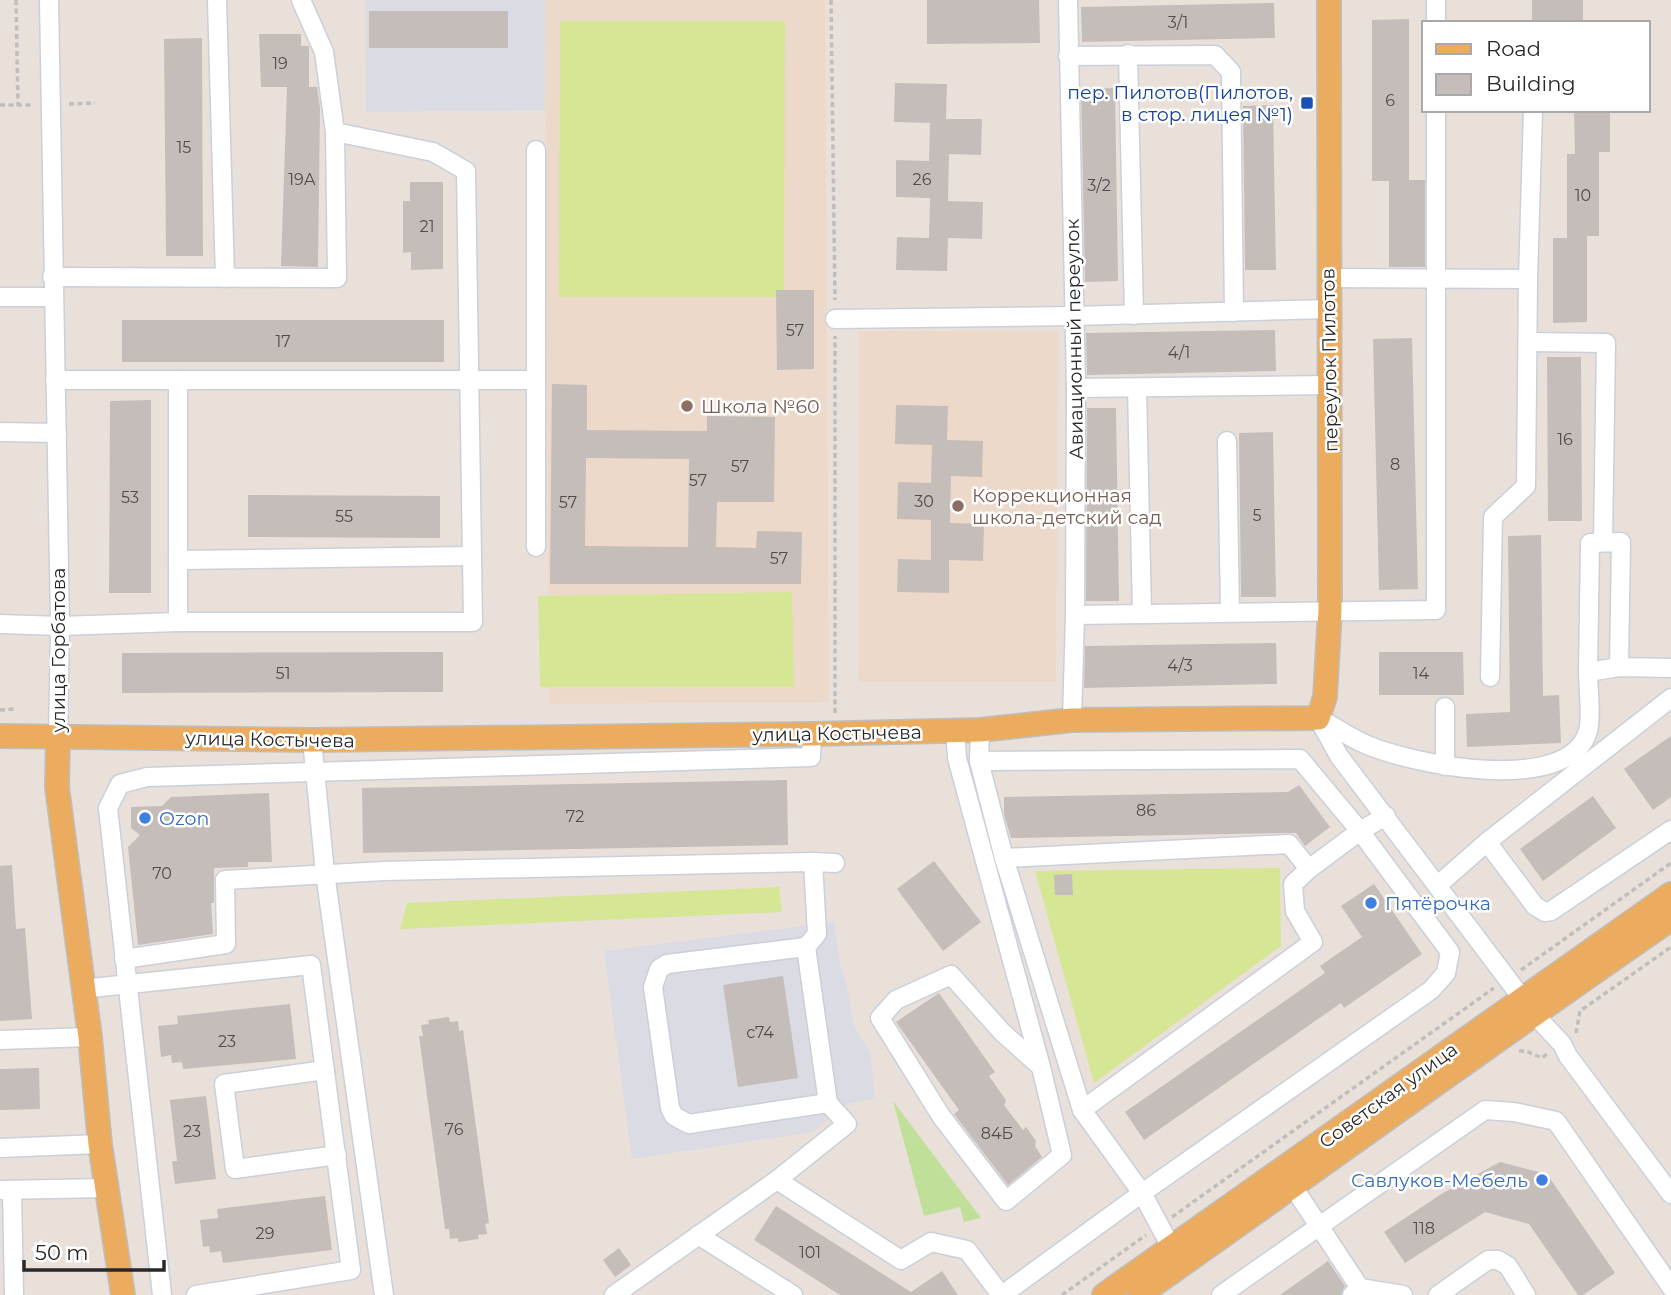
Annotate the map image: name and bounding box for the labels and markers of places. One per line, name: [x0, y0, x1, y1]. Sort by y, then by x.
place label: пер. Пилотов(Пилотов, в стор. лицея №1): [1067, 81, 1293, 126]
marker: пер. Пилотов(Пилотов, в стор. лицея №1): [1299, 95, 1315, 111]
place label: Школа №60: [701, 395, 820, 418]
marker: Школа №60: [679, 398, 695, 414]
place label: Коррекционная школа-детский сад: [972, 484, 1162, 529]
marker: Коррекционная школа-детский сад: [950, 498, 966, 514]
place label: Ozon: [159, 807, 209, 830]
marker: Ozon: [137, 810, 153, 826]
place label: Пятёрочка: [1385, 892, 1491, 915]
marker: Пятёрочка: [1363, 895, 1379, 911]
place label: Савлуков-Мебель: [1351, 1169, 1528, 1192]
marker: Савлуков-Мебель: [1534, 1172, 1550, 1188]

